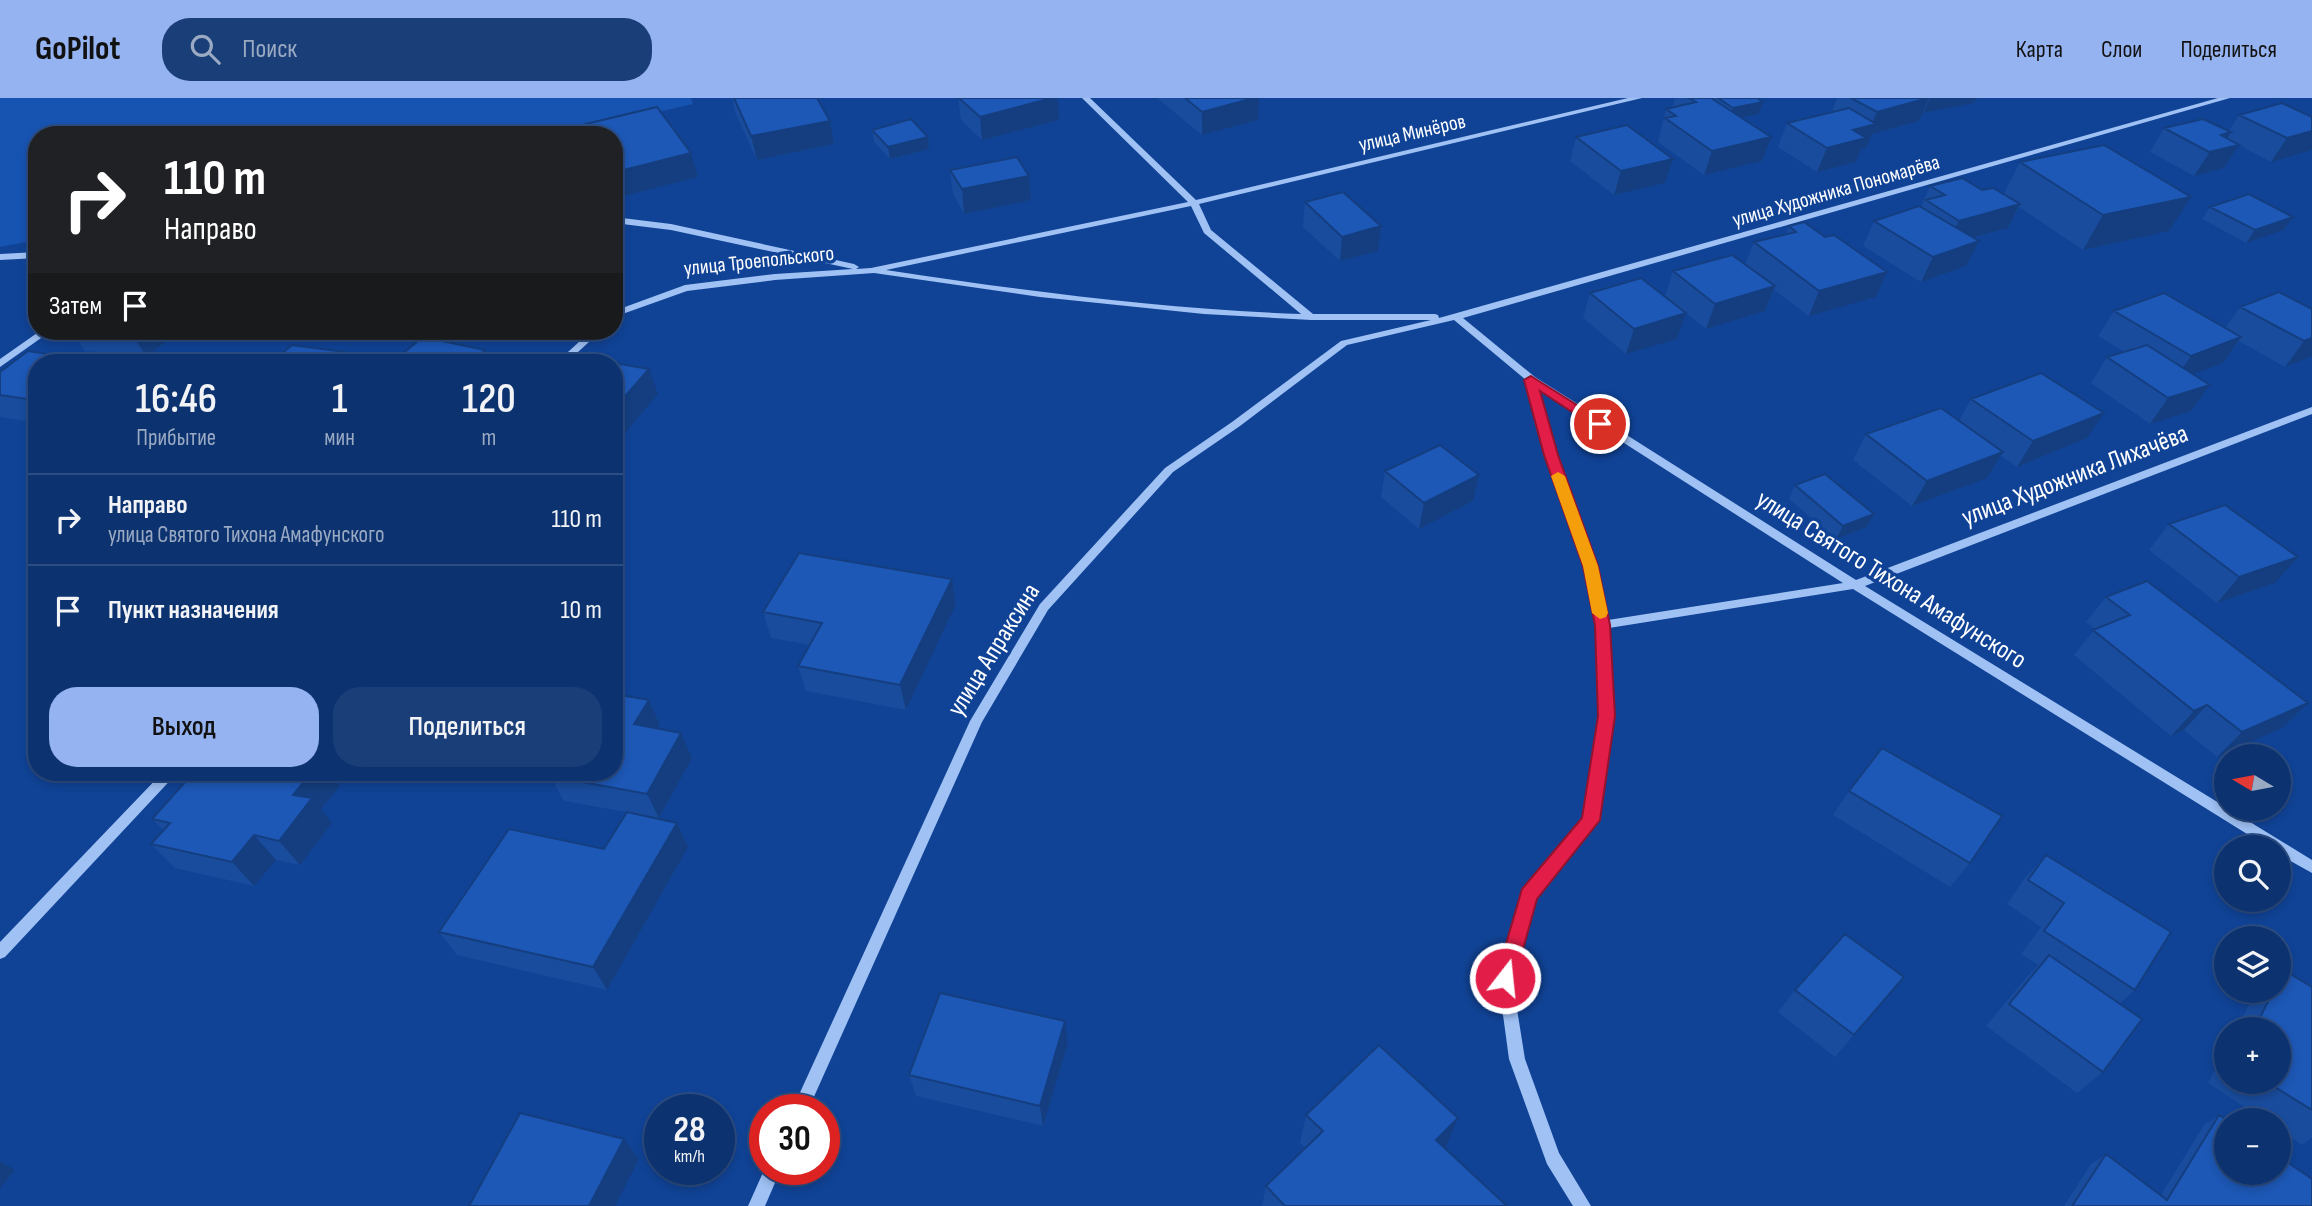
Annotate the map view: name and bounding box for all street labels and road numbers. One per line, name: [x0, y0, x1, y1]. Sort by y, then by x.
street label: улица Минёров: [1356, 109, 1468, 157]
street label: улица Художника Пономарёва: [1730, 149, 1942, 233]
street label: улица Троепольского: [683, 241, 835, 281]
street label: улица Художника Лихачёва: [1957, 419, 2193, 533]
street label: улица Святого Тихона Амафунского: [1750, 484, 2032, 676]
street label: улица Апраксина: [941, 578, 1047, 722]

